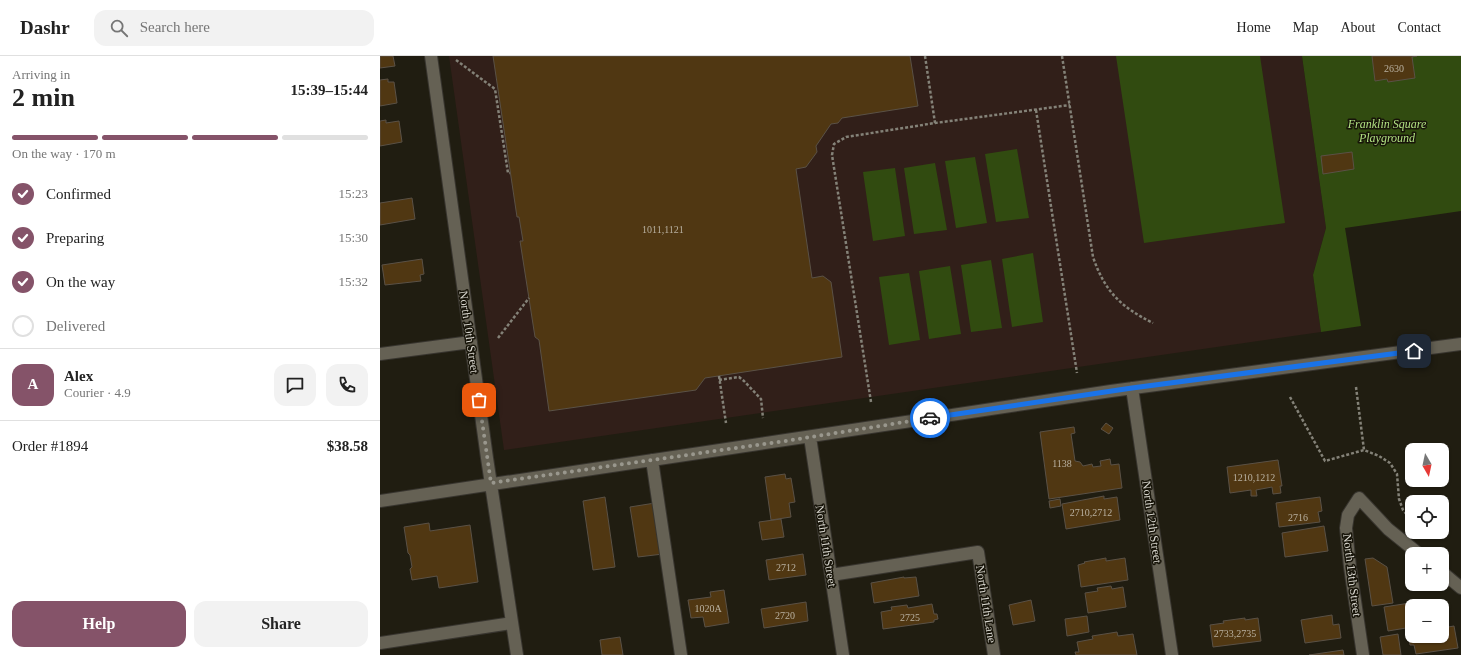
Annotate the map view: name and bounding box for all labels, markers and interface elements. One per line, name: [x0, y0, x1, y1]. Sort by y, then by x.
search box: [94, 10, 374, 46]
text: Dashr: [20, 17, 70, 38]
icon: search: [108, 17, 130, 39]
text: Search here: [140, 19, 210, 35]
text: Home: [1237, 20, 1271, 35]
text: Map: [1293, 20, 1318, 35]
text: About: [1340, 20, 1375, 35]
text: Contact: [1397, 20, 1441, 35]
house number: 2630: [1384, 63, 1404, 74]
text: Arriving in: [12, 67, 70, 82]
text: 15:39–15:44: [291, 82, 368, 98]
text: 2 min: [12, 83, 75, 112]
park label: Franklin Square Playground: [1347, 117, 1427, 145]
text: On the way · 170 m: [12, 146, 116, 161]
icon: check: [12, 183, 34, 205]
text: Confirmed: [46, 186, 111, 202]
text: 15:23: [338, 186, 368, 201]
house number: 1011,1121: [642, 224, 684, 235]
icon: check: [12, 227, 34, 249]
text: Preparing: [46, 230, 104, 246]
text: 15:30: [338, 230, 368, 245]
icon: check: [12, 271, 34, 293]
text: On the way: [46, 274, 115, 290]
text: 15:32: [338, 274, 368, 289]
street label: North 10th Street: [456, 290, 482, 375]
text: Delivered: [46, 318, 105, 334]
pin: [1397, 334, 1431, 368]
icon: home: [1403, 340, 1425, 362]
button: chat: [274, 364, 316, 406]
button: phone: [326, 364, 368, 406]
text: Alex: [64, 368, 93, 384]
text: A: [28, 376, 38, 392]
pin: [462, 383, 496, 417]
text: Courier · 4.9: [64, 385, 131, 400]
icon: bag: [468, 389, 490, 411]
courier: [910, 398, 950, 438]
icon: car: [919, 407, 941, 429]
text: Order #1894: [12, 438, 88, 454]
text: $38.58: [327, 438, 368, 454]
north arrow: [1405, 443, 1449, 487]
map controls: [1405, 443, 1449, 643]
house number: 1138: [1052, 458, 1072, 469]
house number: 1210,1212: [1233, 472, 1275, 483]
street label: North 12th Street: [1139, 480, 1165, 565]
button: locate: [1405, 495, 1449, 539]
street label: North 11th Street: [813, 504, 840, 589]
house number: 2710,2712: [1070, 507, 1112, 518]
house number: 2716: [1288, 512, 1308, 523]
street label: North 13th Street: [1340, 533, 1364, 618]
button: +: [1405, 547, 1449, 591]
house number: 2712: [776, 562, 796, 573]
street label: North 11th Lane: [973, 564, 999, 644]
button: −: [1405, 599, 1449, 643]
button: Help: [12, 601, 186, 647]
button: Share: [194, 601, 368, 647]
house number: 1020A: [694, 603, 722, 614]
house number: 2720: [775, 610, 795, 621]
house number: 2725: [900, 612, 920, 623]
house number: 2733,2735: [1214, 628, 1256, 639]

